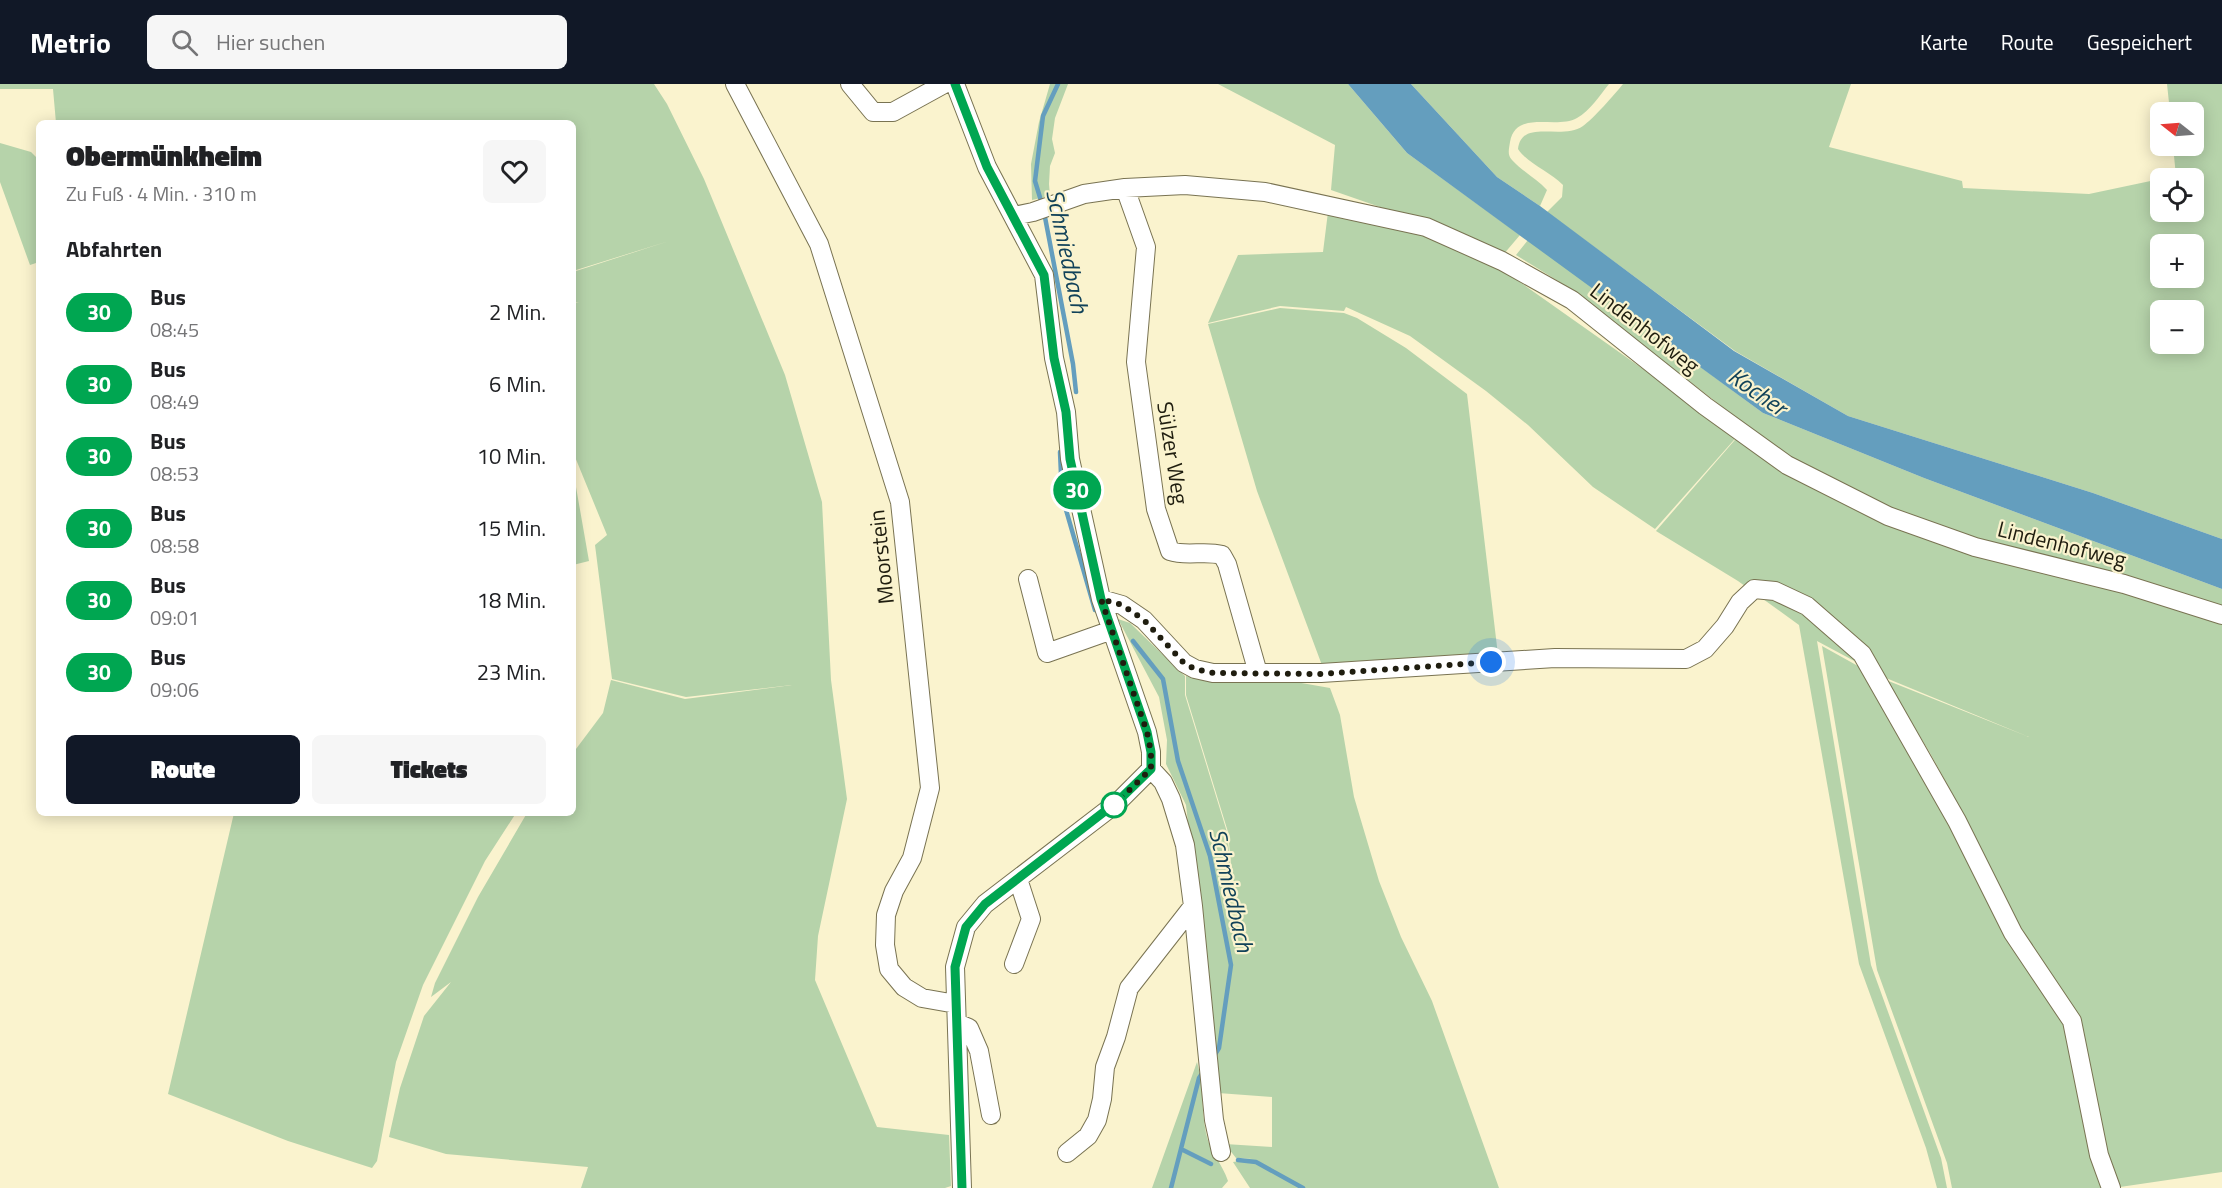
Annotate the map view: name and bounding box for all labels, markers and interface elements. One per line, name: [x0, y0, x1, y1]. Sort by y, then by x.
search box: [147, 15, 567, 69]
text: Metrio: [30, 21, 111, 64]
text: Hier suchen: [216, 25, 325, 59]
icon: search: [168, 26, 201, 59]
text: Karte: [1920, 26, 1968, 58]
text: Route: [2001, 26, 2054, 58]
text: Gespeichert: [2087, 26, 2192, 58]
north arrow: [2150, 102, 2204, 156]
map controls: [2150, 102, 2204, 354]
text: Obermünkheim: [66, 134, 262, 177]
button: heart: [483, 140, 546, 203]
button: locate: [2150, 168, 2204, 222]
text: Zu Fuß · 4 Min. · 310 m: [66, 178, 257, 209]
water label: Schmiedbach: [1037, 186, 1099, 317]
text: Abfahrten: [66, 232, 162, 266]
button: +: [2150, 234, 2204, 288]
street label: Lindenhofweg: [1583, 274, 1707, 382]
text: Bus: [150, 280, 186, 314]
text: 2 Min.: [489, 295, 546, 329]
text: 30: [87, 296, 111, 328]
button: −: [2150, 300, 2204, 354]
text: 08:45: [150, 314, 199, 345]
text: Bus: [150, 352, 186, 386]
water label: Kocher: [1721, 358, 1797, 426]
text: 6 Min.: [489, 367, 546, 401]
text: 30: [87, 368, 111, 400]
text: 08:49: [150, 386, 199, 417]
street label: Sülzer Weg: [1148, 399, 1198, 507]
text: Bus: [150, 424, 186, 458]
text: 10 Min.: [477, 439, 546, 473]
text: 30: [87, 440, 111, 472]
text: 08:53: [150, 458, 199, 489]
line badge: 30: [1050, 470, 1104, 510]
text: 30: [1065, 474, 1089, 506]
text: Bus: [150, 496, 186, 530]
street label: Moorstein: [859, 508, 903, 606]
text: 15 Min.: [477, 511, 546, 545]
text: 30: [87, 512, 111, 544]
street label: Lindenhofweg: [1994, 512, 2130, 576]
text: 08:58: [150, 530, 199, 561]
text: Bus: [150, 568, 186, 602]
text: 18 Min.: [477, 583, 546, 617]
text: 30: [87, 584, 111, 616]
text: 09:01: [150, 602, 199, 633]
text: Bus: [150, 640, 186, 674]
your location: [1476, 647, 1506, 677]
text: 23 Min.: [477, 655, 546, 689]
text: 30: [87, 656, 111, 688]
text: 09:06: [150, 674, 199, 705]
button: Route: [66, 735, 300, 804]
button: Tickets: [312, 735, 546, 804]
unlabelled marker: [1101, 792, 1127, 818]
water label: Schmiedbach: [1200, 825, 1264, 956]

